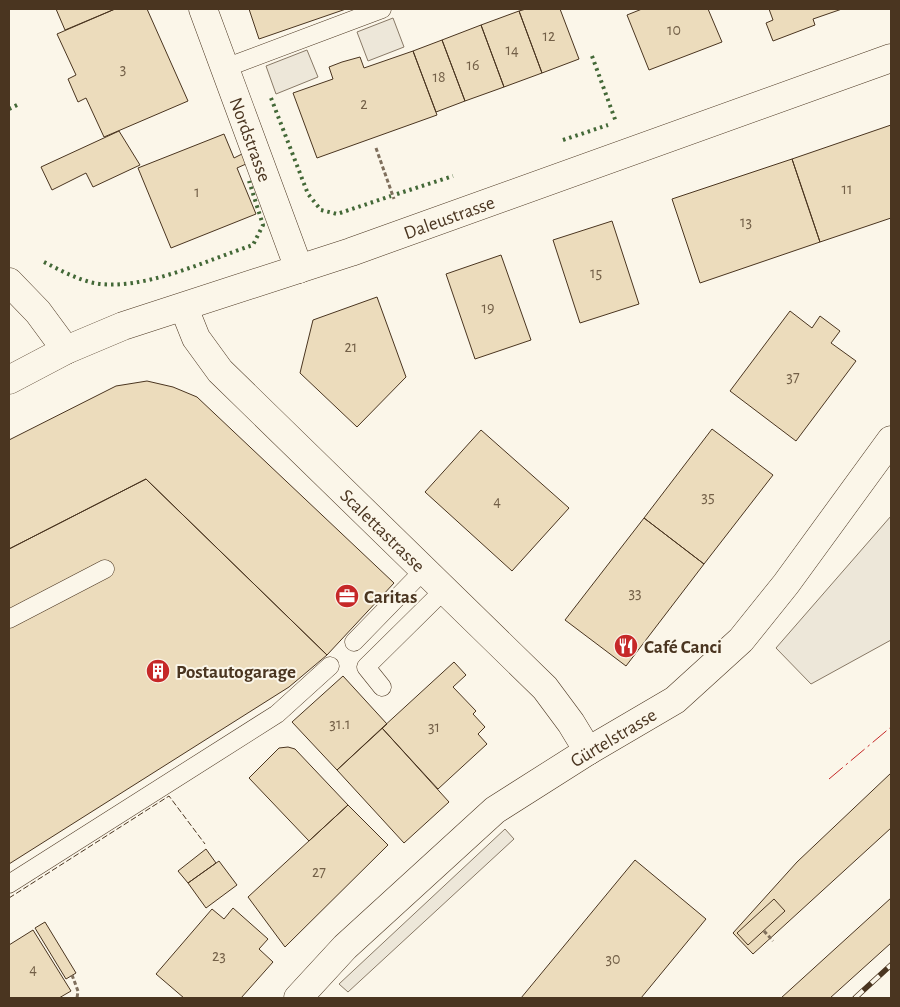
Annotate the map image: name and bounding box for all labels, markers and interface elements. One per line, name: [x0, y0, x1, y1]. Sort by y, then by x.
house number: 10: [667, 22, 681, 38]
house number: 12: [543, 28, 555, 44]
house number: 14: [505, 42, 519, 58]
house number: 16: [466, 57, 480, 73]
house number: 3: [120, 61, 126, 77]
house number: 18: [432, 69, 446, 85]
street label: Nordstrasse: [226, 95, 274, 185]
house number: 2: [360, 96, 368, 112]
house number: 11: [841, 181, 853, 197]
house number: 1: [194, 184, 200, 200]
street label: Daleustrasse: [402, 193, 497, 243]
house number: 13: [740, 214, 752, 230]
house number: 15: [590, 265, 602, 281]
house number: 19: [481, 300, 495, 316]
house number: 21: [345, 339, 357, 355]
house number: 37: [786, 369, 800, 385]
street label: Scalettastrasse: [336, 486, 428, 576]
house number: 35: [701, 489, 715, 505]
house number: 4: [493, 493, 501, 509]
office icon: Caritas: [334, 583, 360, 609]
house number: 33: [628, 585, 642, 601]
place label: Caritas: [364, 588, 417, 607]
restaurant icon: Café Canci: [613, 633, 639, 659]
place label: Café Canci: [644, 638, 722, 657]
building icon: Postautogarage: [145, 658, 171, 684]
place label: Postautogarage: [176, 663, 296, 682]
street label: Gürtelstrasse: [568, 705, 660, 771]
house number: 31.1: [329, 716, 351, 732]
house number: 31: [428, 719, 440, 735]
house number: 27: [312, 864, 326, 880]
house number: 23: [212, 948, 226, 964]
house number: 30: [605, 951, 621, 967]
house number: 4: [29, 961, 37, 977]

